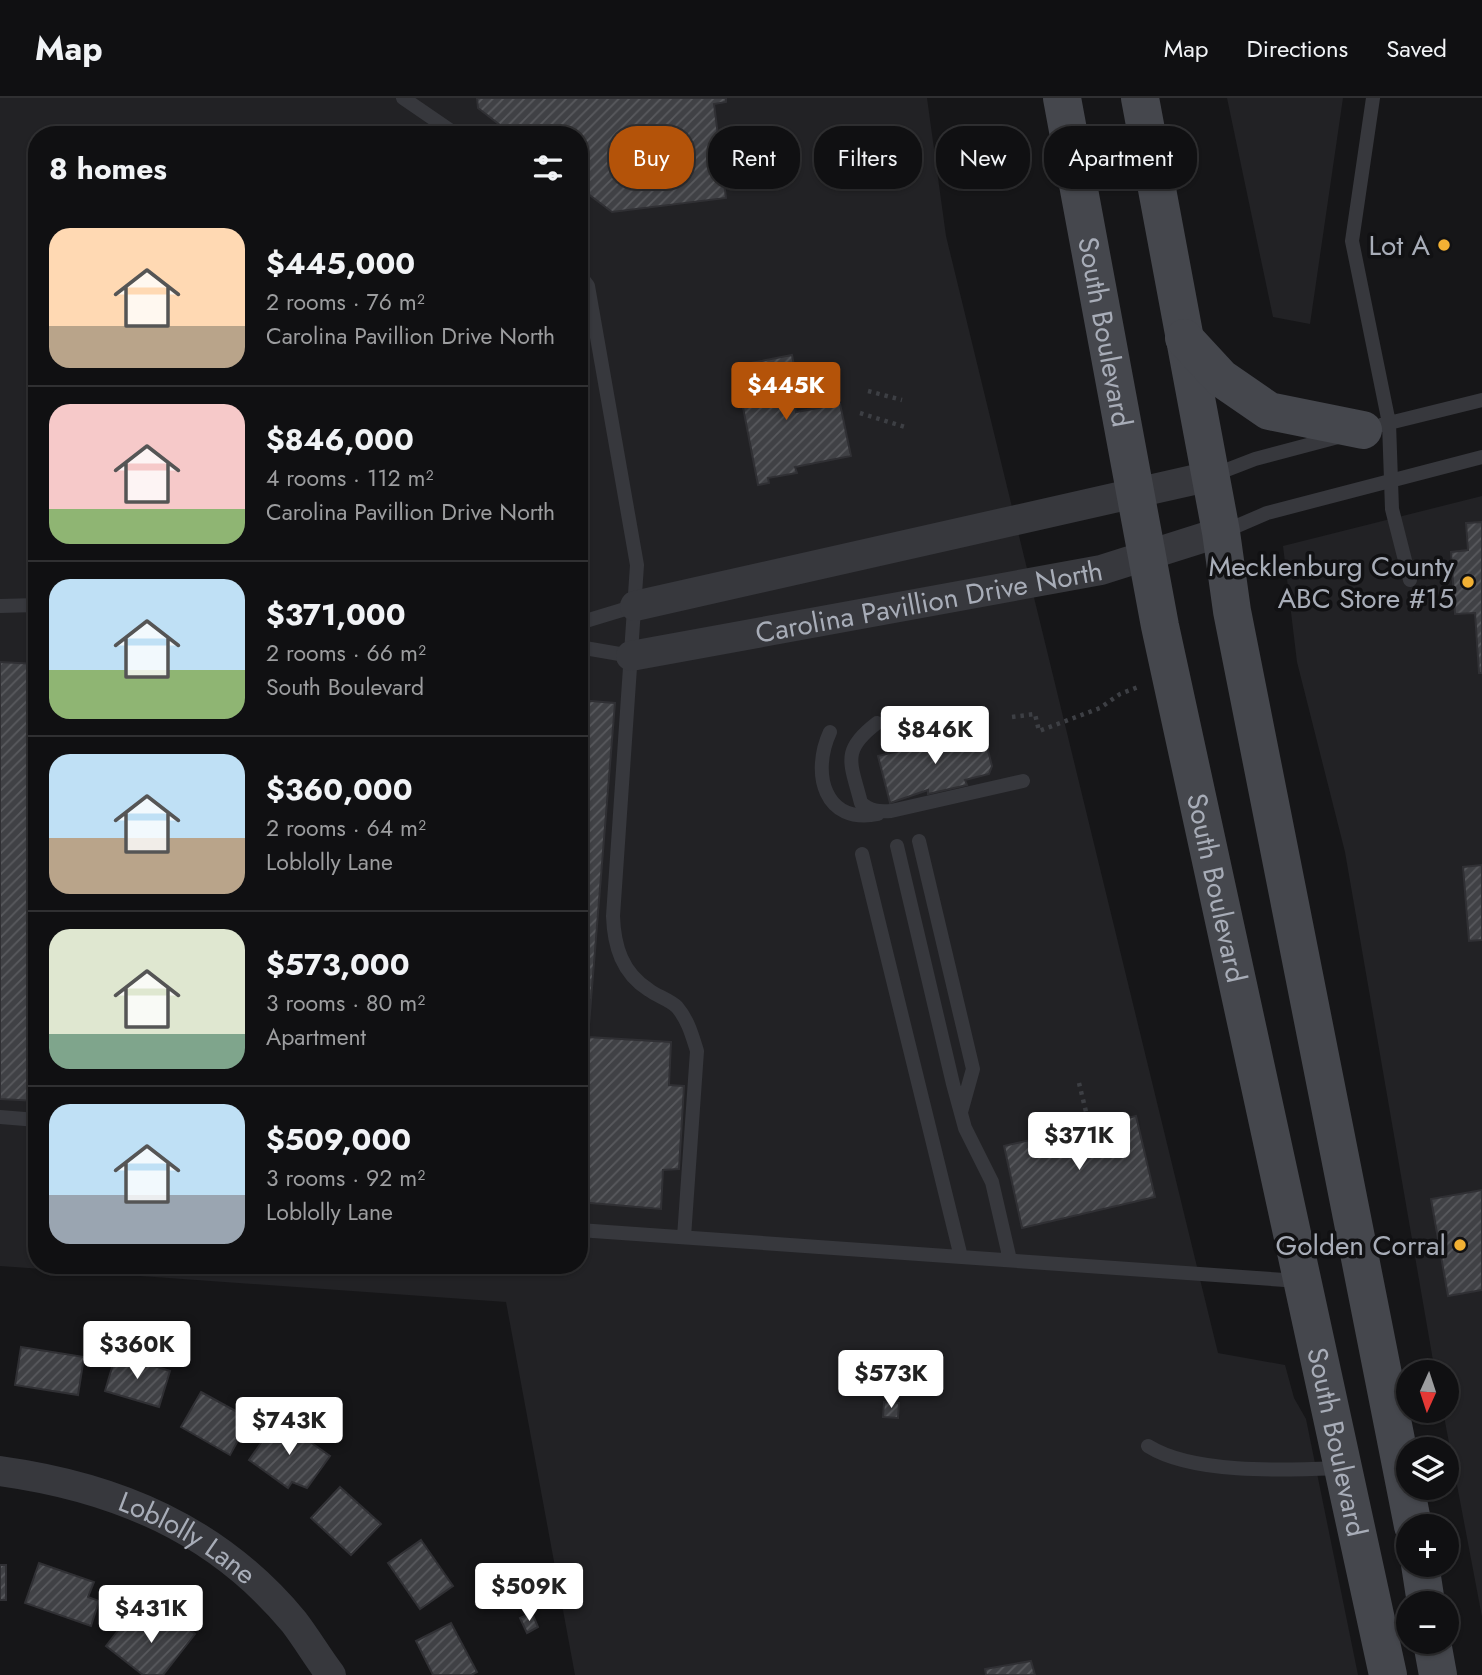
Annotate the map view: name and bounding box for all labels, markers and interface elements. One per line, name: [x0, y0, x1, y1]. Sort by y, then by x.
text: Map: [35, 25, 103, 72]
text: Map: [1164, 31, 1209, 66]
text: Directions: [1247, 31, 1348, 66]
text: Saved: [1386, 31, 1447, 66]
chip: Buy: [609, 126, 694, 189]
chip: Rent: [708, 126, 800, 189]
chip: Filters: [814, 126, 922, 189]
chip: New: [936, 126, 1030, 189]
chip: Apartment: [1044, 126, 1197, 189]
text: 8 homes: [49, 147, 167, 190]
icon: filters: [529, 149, 567, 187]
place label: Lot A: [1369, 225, 1431, 266]
street label: South Boulevard: [1068, 234, 1143, 430]
marker: Lot A: [1436, 237, 1452, 253]
text: $445,000: [266, 242, 415, 285]
icon: home: [105, 256, 189, 340]
text: 2 rooms · 76 m²: [266, 285, 425, 319]
text: Carolina Pavillion Drive North: [266, 319, 555, 353]
pin: $445K: [737, 362, 835, 422]
text: $445K: [747, 368, 825, 402]
text: $846,000: [266, 418, 414, 461]
icon: home: [105, 432, 189, 516]
text: 4 rooms · 112 m²: [266, 461, 433, 495]
text: Carolina Pavillion Drive North: [266, 495, 555, 529]
place label: Mecklenburg County ABC Store #15: [1209, 546, 1455, 619]
street label: Carolina Pavillion Drive North: [752, 550, 1106, 653]
marker: Mecklenburg County ABC Store #15: [1460, 574, 1476, 590]
text: $371,000: [266, 593, 406, 636]
icon: home: [105, 607, 189, 691]
text: 2 rooms · 66 m²: [266, 636, 426, 670]
text: South Boulevard: [266, 670, 424, 704]
pin: $846K: [886, 706, 984, 766]
text: $846K: [897, 712, 973, 746]
text: $360,000: [266, 768, 413, 811]
icon: home: [105, 782, 189, 866]
street label: South Boulevard: [1176, 789, 1257, 986]
text: 2 rooms · 64 m²: [266, 811, 426, 845]
text: Loblolly Lane: [266, 845, 393, 879]
text: $573,000: [266, 943, 410, 986]
icon: home: [105, 957, 189, 1041]
text: 3 rooms · 80 m²: [266, 986, 425, 1020]
text: Apartment: [266, 1020, 366, 1054]
pin: $371K: [1030, 1112, 1128, 1172]
text: $509,000: [266, 1118, 411, 1161]
text: $371K: [1044, 1118, 1114, 1152]
icon: home: [105, 1132, 189, 1216]
text: 3 rooms · 92 m²: [266, 1161, 425, 1195]
text: Loblolly Lane: [266, 1195, 393, 1229]
place label: Golden Corral: [1276, 1225, 1446, 1266]
marker: Golden Corral: [1452, 1237, 1468, 1253]
pin: $360K: [88, 1322, 186, 1381]
text: $360K: [99, 1327, 175, 1361]
street label: South Boulevard: [1297, 1343, 1378, 1540]
pin: $573K: [842, 1350, 940, 1410]
text: $573K: [854, 1356, 928, 1390]
north arrow: [1396, 1360, 1460, 1423]
map controls: [1396, 1360, 1459, 1654]
pin: $743K: [240, 1398, 338, 1457]
text: $743K: [252, 1403, 326, 1437]
button: layers: [1396, 1437, 1459, 1500]
street label: Loblolly Lane: [113, 1481, 266, 1594]
button: +: [1396, 1514, 1459, 1577]
pin: $509K: [480, 1564, 578, 1623]
text: $509K: [491, 1569, 567, 1603]
pin: $431K: [102, 1586, 200, 1645]
text: $431K: [115, 1591, 187, 1625]
button: −: [1396, 1591, 1459, 1654]

